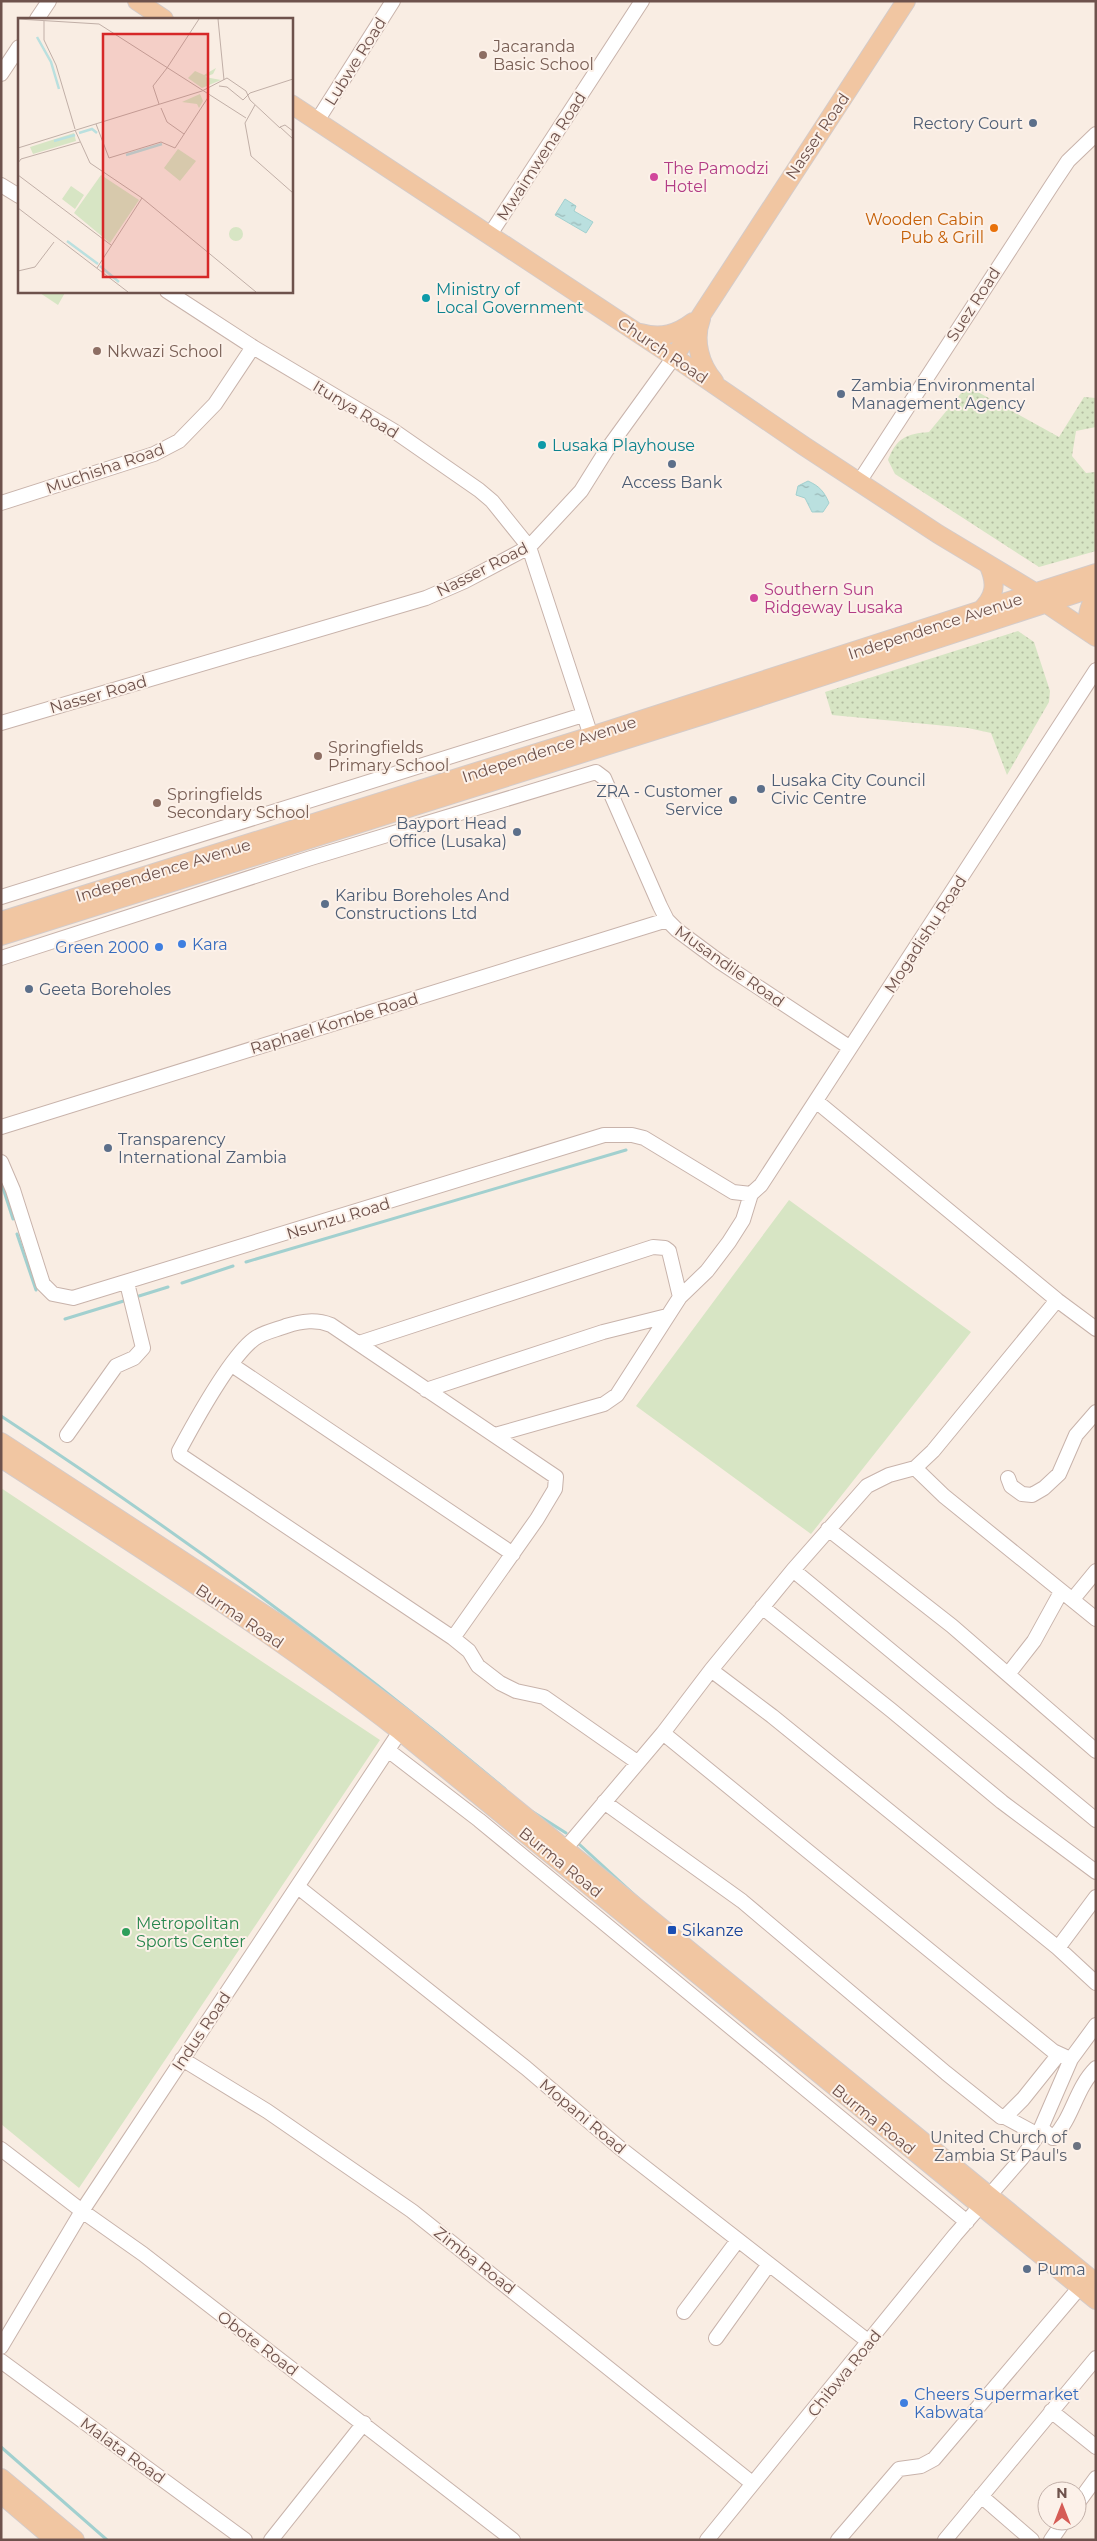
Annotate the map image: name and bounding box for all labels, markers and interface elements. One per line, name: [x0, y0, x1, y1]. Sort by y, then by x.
street label: Lubwe Road: [321, 14, 390, 109]
inset map: [18, 18, 292, 292]
place label: Jacaranda Basic School: [492, 37, 594, 74]
marker: Jacaranda Basic School: [477, 49, 489, 61]
street label: Mwaimwena Road: [493, 88, 590, 224]
street label: Nasser Road: [782, 89, 853, 183]
place label: Rectory Court: [912, 114, 1023, 133]
marker: Rectory Court: [1027, 117, 1039, 129]
place label: The Pamodzi Hotel: [664, 159, 769, 196]
marker: The Pamodzi Hotel: [648, 171, 660, 183]
place label: Wooden Cabin Pub & Grill: [865, 210, 984, 247]
marker: Wooden Cabin Pub & Grill: [988, 222, 1000, 234]
street label: Suez Road: [942, 264, 1004, 345]
place label: Ministry of Local Government: [436, 280, 584, 317]
marker: Ministry of Local Government: [420, 292, 432, 304]
street label: Church Road: [614, 313, 711, 388]
place label: Nkwazi School: [107, 342, 223, 361]
marker: Nkwazi School: [91, 345, 103, 357]
street label: Itunya Road: [310, 376, 402, 442]
place label: Zambia Environmental Management Agency: [851, 376, 1035, 413]
marker: Zambia Environmental Management Agency: [835, 388, 847, 400]
place label: Lusaka Playhouse: [552, 436, 695, 455]
street label: Muchisha Road: [43, 439, 167, 498]
marker: Lusaka Playhouse: [536, 439, 548, 451]
marker: Access Bank: [666, 458, 678, 470]
place label: Access Bank: [622, 473, 723, 492]
street label: Nasser Road: [433, 538, 531, 601]
place label: Southern Sun Ridgeway Lusaka: [764, 580, 903, 617]
street label: Independence Avenue: [846, 589, 1025, 664]
marker: Southern Sun Ridgeway Lusaka: [748, 592, 760, 604]
street label: Nasser Road: [47, 672, 149, 717]
street label: Independence Avenue: [460, 712, 639, 787]
place label: Springfields Primary School: [328, 738, 449, 775]
marker: Springfields Primary School: [312, 750, 324, 762]
place label: Lusaka City Council Civic Centre: [771, 771, 926, 808]
place label: ZRA - Customer Service: [596, 782, 723, 819]
marker: Lusaka City Council Civic Centre: [755, 783, 767, 795]
place label: Springfields Secondary School: [167, 785, 310, 822]
marker: ZRA - Customer Service: [727, 794, 739, 806]
marker: Springfields Secondary School: [151, 797, 163, 809]
place label: Bayport Head Office (Lusaka): [389, 814, 507, 851]
marker: Bayport Head Office (Lusaka): [511, 826, 523, 838]
street label: Independence Avenue: [73, 835, 253, 906]
street label: Mogadishu Road: [880, 872, 970, 997]
place label: Karibu Boreholes And Constructions Ltd: [335, 886, 510, 923]
marker: Karibu Boreholes And Constructions Ltd: [319, 898, 331, 910]
street label: Musandile Road: [671, 922, 788, 1011]
place label: Kara: [192, 935, 228, 954]
place label: Green 2000: [55, 938, 149, 957]
marker: Kara: [176, 938, 188, 950]
marker: Green 2000: [153, 941, 165, 953]
place label: Geeta Boreholes: [39, 980, 171, 999]
marker: Geeta Boreholes: [23, 983, 35, 995]
street label: Raphael Kombe Road: [248, 989, 420, 1058]
place label: Transparency International Zambia: [118, 1130, 287, 1167]
marker: Transparency International Zambia: [102, 1142, 114, 1154]
street label: Nsunzu Road: [284, 1194, 392, 1243]
street label: Burma Road: [192, 1580, 287, 1653]
street label: Burma Road: [515, 1823, 606, 1902]
place label: Metropolitan Sports Center: [136, 1914, 246, 1951]
place label: Sikanze: [682, 1921, 744, 1940]
marker: Sikanze: [666, 1924, 678, 1936]
marker: Metropolitan Sports Center: [120, 1926, 132, 1938]
street label: Indus Road: [168, 1988, 235, 2074]
street label: Mopani Road: [536, 2075, 630, 2158]
street label: Burma Road: [828, 2080, 919, 2159]
place label: United Church of Zambia St Paul's: [930, 2128, 1068, 2165]
marker: United Church of Zambia St Paul's: [1071, 2140, 1083, 2152]
street label: Zimba Road: [430, 2223, 519, 2298]
place label: Puma: [1037, 2260, 1086, 2279]
marker: Puma: [1021, 2263, 1033, 2275]
street label: Obote Road: [214, 2307, 302, 2380]
street label: Chibwa Road: [804, 2326, 885, 2421]
place label: Cheers Supermarket Kabwata: [914, 2385, 1080, 2422]
marker: Cheers Supermarket Kabwata: [898, 2397, 910, 2409]
street label: Malata Road: [77, 2413, 169, 2488]
north arrow: [1037, 2481, 1087, 2531]
text: N: [1056, 2484, 1068, 2502]

